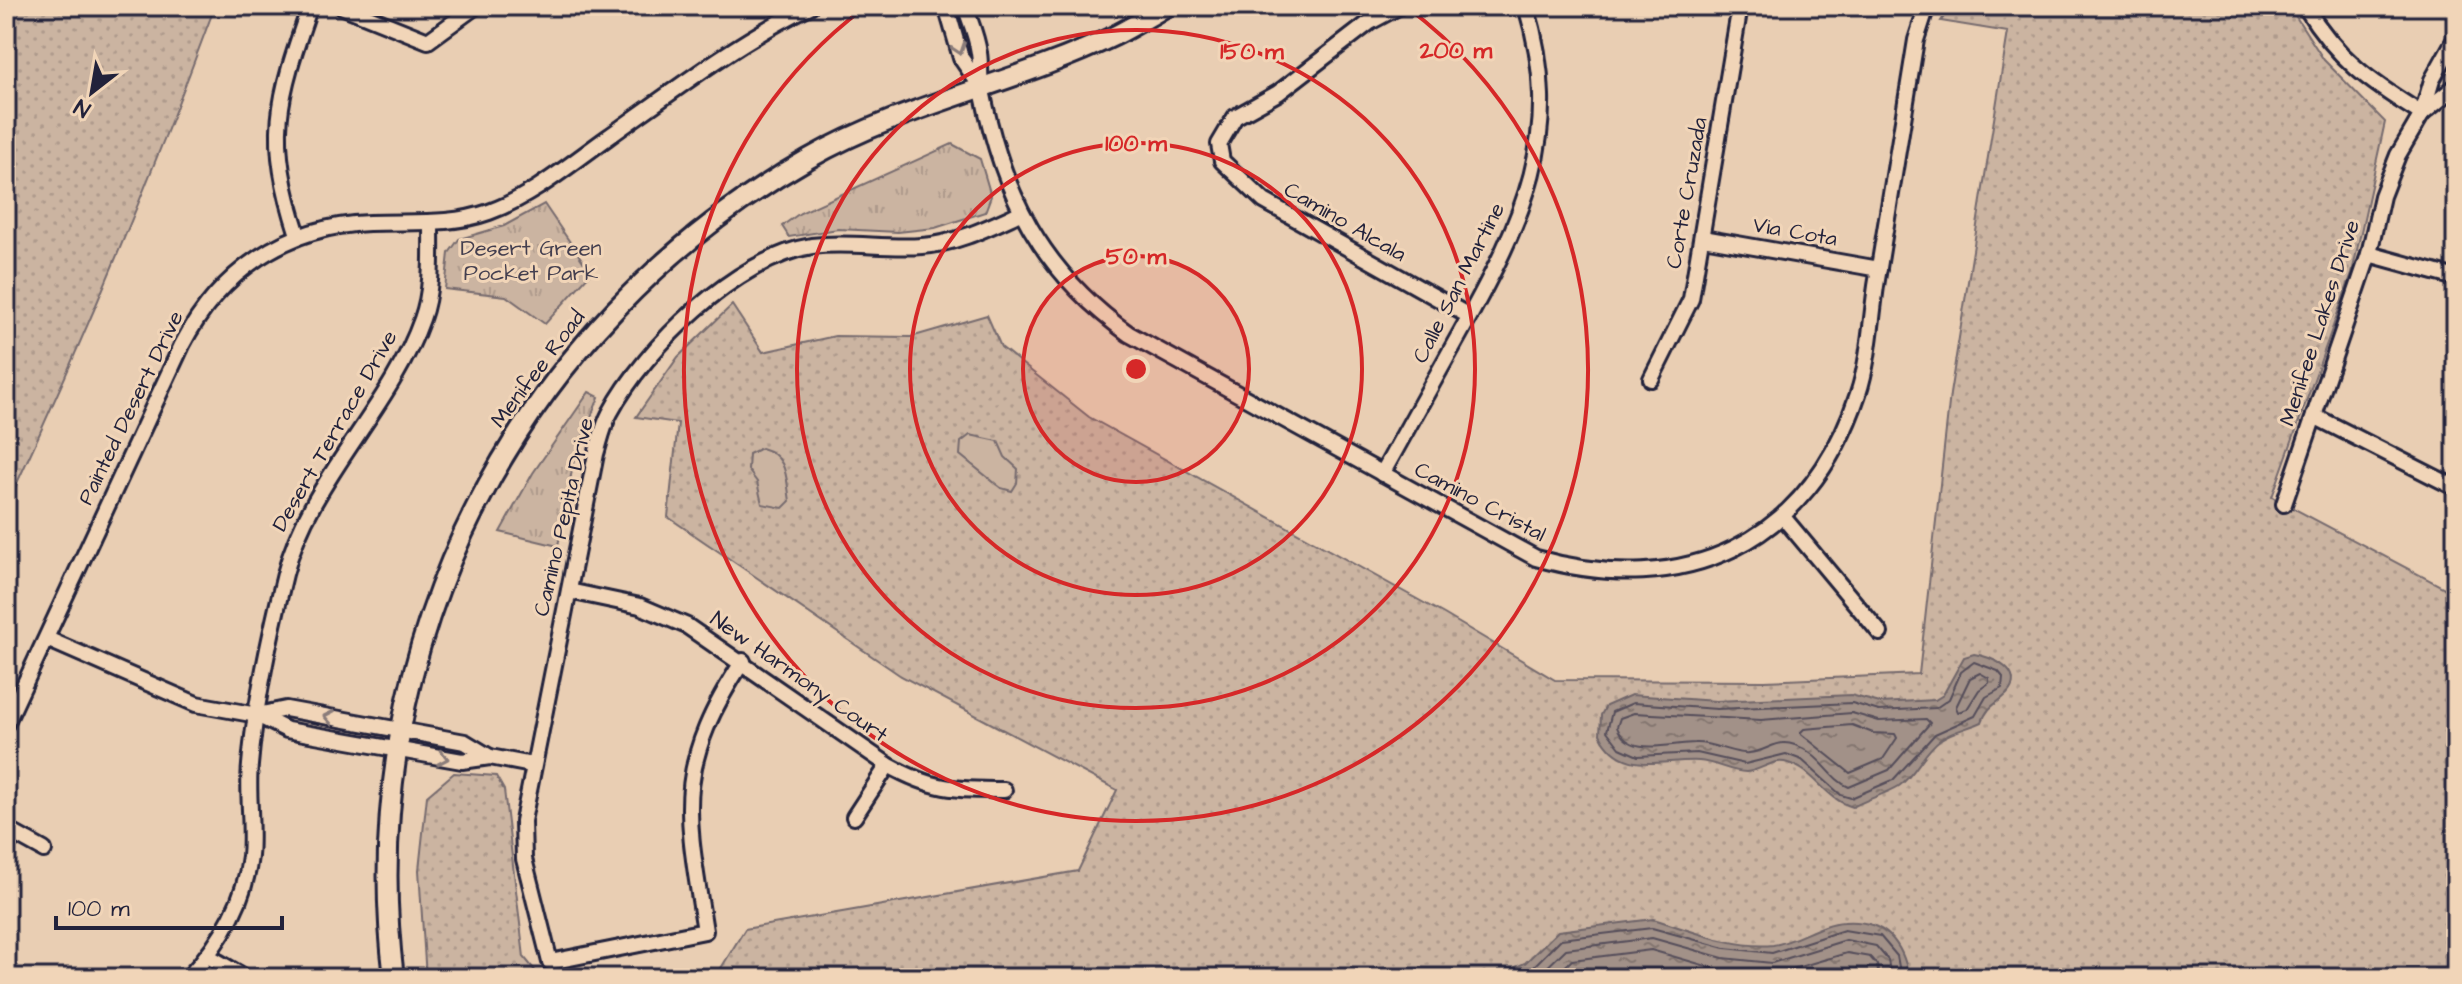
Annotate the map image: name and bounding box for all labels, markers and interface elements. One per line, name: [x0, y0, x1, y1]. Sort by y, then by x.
text: 200 m: [1419, 34, 1492, 68]
text: 150 m: [1220, 35, 1284, 69]
one-way arrow: [949, 41, 966, 55]
north arrow: [52, 52, 132, 132]
text: N: [68, 91, 96, 125]
street label: Corte Cruzada: [1658, 115, 1716, 271]
text: 100 m: [1105, 127, 1167, 161]
street label: Camino Alcala: [1278, 174, 1412, 270]
street label: Calle San Martine: [1405, 197, 1513, 369]
street label: Via Cota: [1750, 209, 1840, 255]
street label: Menifee Lakes Drive: [2272, 216, 2368, 430]
park label: Desert Green Pocket Park: [460, 233, 602, 289]
text: 50 m: [1106, 240, 1167, 274]
street label: Menifee Road: [483, 304, 593, 434]
street label: Painted Desert Drive: [71, 306, 192, 510]
street label: Desert Terrace Drive: [265, 325, 405, 537]
centre of rings: [1122, 355, 1150, 383]
street label: Camino Pepita Drive: [526, 415, 602, 619]
street label: Camino Cristal: [1409, 454, 1551, 550]
street label: New Harmony Court: [703, 604, 894, 751]
one-way arrow: [322, 709, 335, 726]
one-way arrow: [436, 748, 450, 765]
scale bar: [56, 880, 282, 930]
text: 100 m: [68, 892, 130, 926]

